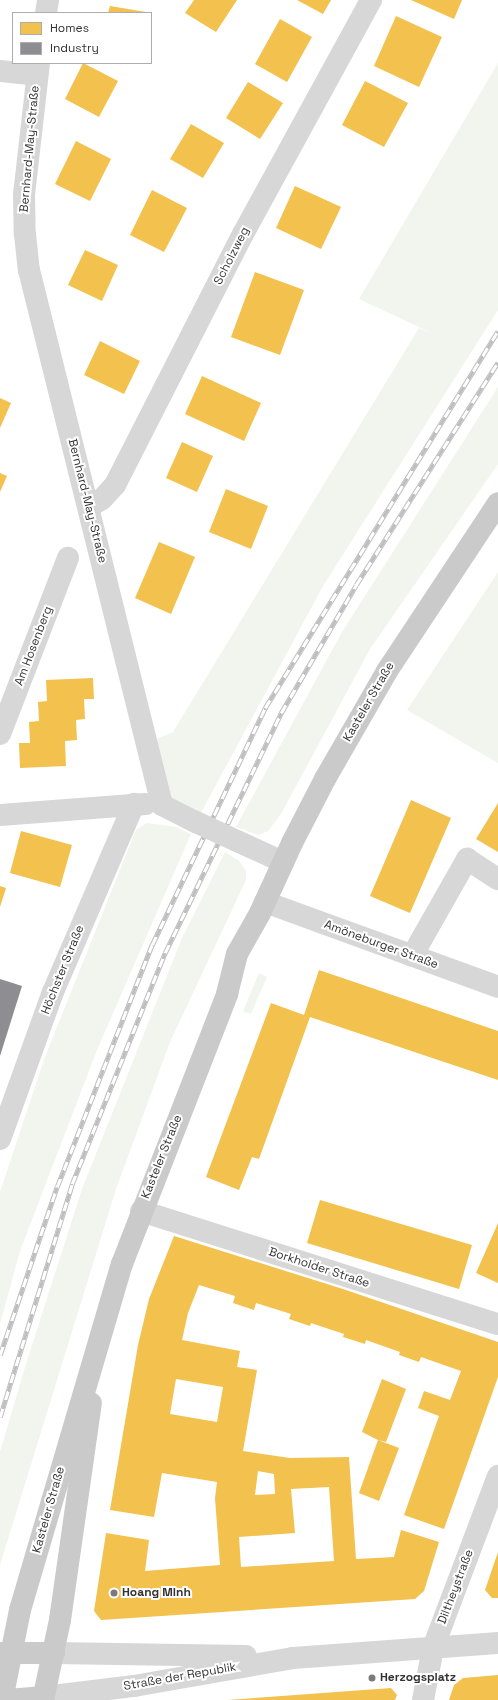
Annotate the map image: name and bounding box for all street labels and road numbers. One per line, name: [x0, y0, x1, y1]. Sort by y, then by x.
street label: Bernhard-May-Straße: [17, 85, 43, 213]
street label: Scholzweg: [211, 225, 253, 287]
street label: Bernhard-May-Straße: [65, 437, 109, 565]
street label: Am Hosenberg: [12, 604, 56, 688]
street label: Kasteler Straße: [340, 660, 398, 744]
street label: Amöneburger Straße: [322, 918, 440, 972]
street label: Höchster Straße: [39, 923, 87, 1017]
street label: Kasteler Straße: [139, 1113, 185, 1201]
street label: Borkholder Straße: [267, 1245, 371, 1291]
street label: Kasteler Straße: [30, 1465, 68, 1555]
street label: Diltheystraße: [435, 1548, 477, 1626]
street label: Straße der Republik: [123, 1660, 237, 1694]

